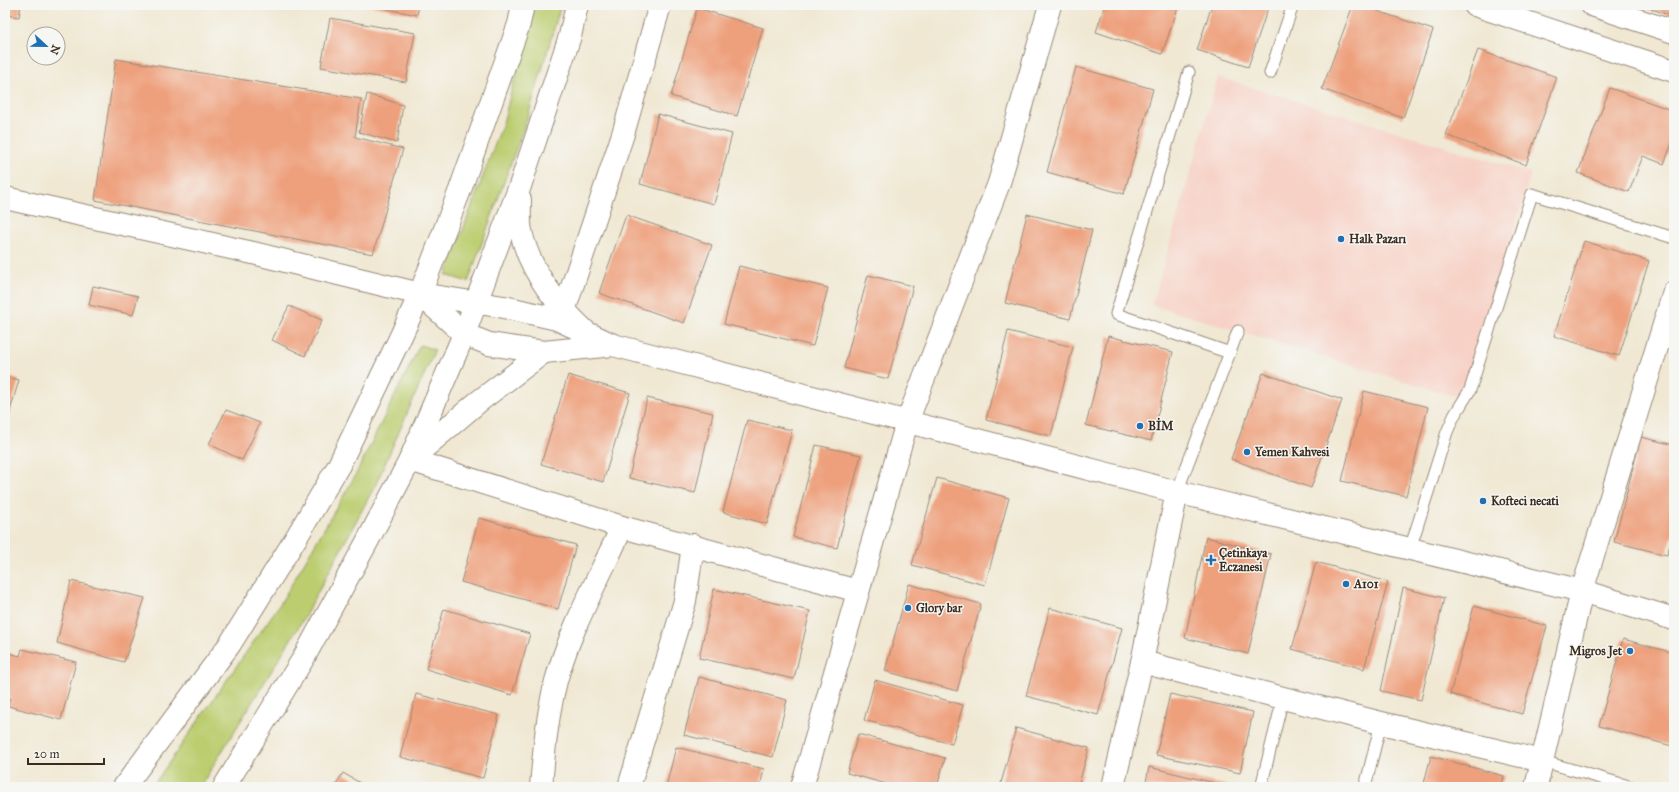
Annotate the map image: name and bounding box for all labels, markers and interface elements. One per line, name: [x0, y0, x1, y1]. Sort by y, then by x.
north arrow: [26, 26, 66, 66]
text: N: [47, 43, 63, 57]
place label: Halk Pazarı: [1349, 232, 1407, 246]
marker: Halk Pazarı: [1336, 234, 1346, 244]
place label: BİM: [1148, 417, 1174, 433]
marker: BİM: [1135, 421, 1145, 431]
place label: Yemen Kahvesi: [1254, 445, 1330, 459]
marker: Yemen Kahvesi: [1242, 447, 1252, 457]
place label: Kofteci necati: [1491, 494, 1560, 508]
marker: Kofteci necati: [1478, 496, 1488, 506]
place label: Çetinkaya Eczanesi: [1219, 546, 1268, 574]
marker: Çetinkaya Eczanesi: [1206, 555, 1216, 565]
place label: A101: [1353, 577, 1379, 591]
marker: A101: [1341, 579, 1351, 589]
place label: Glory bar: [916, 601, 963, 616]
marker: Glory bar: [903, 603, 913, 613]
place label: Migros Jet: [1569, 644, 1623, 659]
marker: Migros Jet: [1625, 646, 1635, 656]
scale bar: [28, 740, 104, 766]
text: 20 m: [34, 747, 60, 761]

